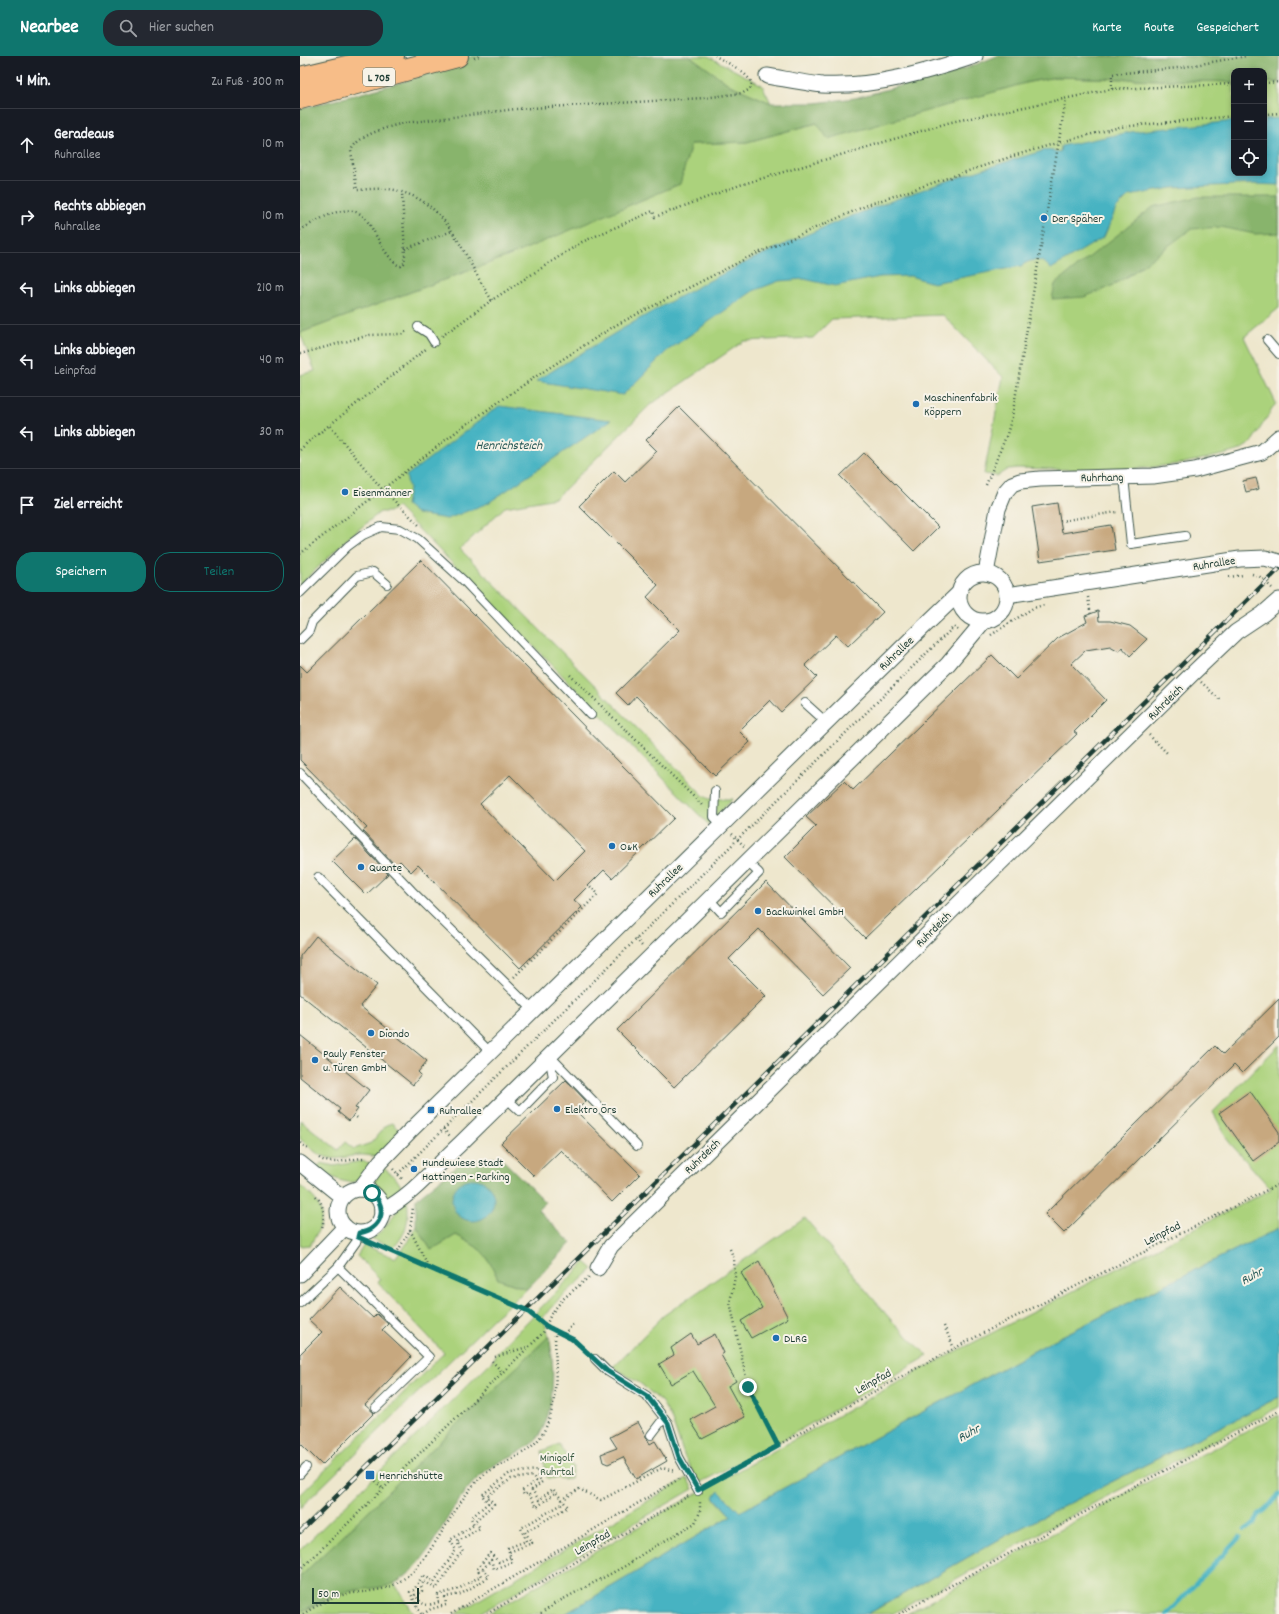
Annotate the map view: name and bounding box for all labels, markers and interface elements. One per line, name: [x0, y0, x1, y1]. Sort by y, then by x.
search box: [103, 10, 383, 46]
text: Nearbee: [20, 15, 79, 42]
icon: search: [117, 17, 139, 39]
text: Hier suchen: [149, 17, 214, 39]
text: Karte: [1092, 18, 1122, 38]
text: Route: [1144, 18, 1174, 38]
text: Gespeichert: [1196, 18, 1259, 38]
road number: L 705: [363, 68, 395, 86]
map controls: [1231, 68, 1267, 176]
button: +: [1231, 68, 1267, 104]
text: 4 Min.: [16, 70, 51, 94]
text: Zu Fuß · 300 m: [211, 73, 284, 92]
button: −: [1231, 104, 1267, 140]
text: Geradeaus: [54, 124, 114, 146]
icon: ahead: [16, 134, 38, 156]
text: 10 m: [262, 135, 284, 154]
button: locate: [1231, 140, 1267, 176]
text: Ruhrallee: [54, 146, 100, 165]
text: Rechts abbiegen: [54, 196, 146, 218]
icon: right: [16, 206, 38, 228]
text: 10 m: [262, 207, 284, 226]
place label: Der Späher: [1052, 211, 1103, 228]
marker: Der Späher: [1039, 213, 1049, 223]
text: Ruhrallee: [54, 218, 100, 237]
icon: left: [16, 278, 38, 300]
text: Links abbiegen: [54, 278, 135, 300]
text: 210 m: [256, 279, 284, 298]
text: Links abbiegen: [54, 340, 135, 362]
icon: left: [16, 350, 38, 372]
text: 40 m: [260, 351, 284, 370]
text: Leinpfad: [54, 362, 96, 381]
place label: Maschinenfabrik Köppern: [924, 390, 997, 421]
marker: Maschinenfabrik Köppern: [911, 399, 921, 409]
icon: left: [16, 422, 38, 444]
text: Links abbiegen: [54, 422, 135, 444]
text: 30 m: [259, 423, 284, 442]
water label: Henrichsteich: [476, 437, 543, 456]
street label: Ruhrhang: [1080, 470, 1124, 487]
place label: Eisenmänner: [353, 485, 412, 502]
marker: Eisenmänner: [340, 487, 350, 497]
icon: arrive: [16, 494, 38, 516]
text: Ziel erreicht: [54, 494, 122, 516]
button: Speichern: [16, 552, 146, 592]
button: Teilen: [154, 552, 284, 592]
street label: Ruhrallee: [1192, 553, 1237, 576]
street label: Ruhrallee: [876, 633, 918, 675]
street label: Ruhrdeich: [1144, 681, 1188, 725]
place label: O&K: [620, 839, 638, 856]
marker: O&K: [607, 841, 617, 851]
place label: Quante: [369, 860, 402, 877]
street label: Ruhrallee: [645, 860, 687, 902]
marker: Quante: [356, 862, 366, 872]
place label: Backwinkel GmbH: [766, 904, 844, 921]
marker: Backwinkel GmbH: [753, 906, 763, 916]
street label: Ruhrdeich: [912, 908, 956, 952]
place label: Diondo: [379, 1026, 409, 1043]
marker: Diondo: [366, 1028, 376, 1038]
place label: Pauly Fenster u. Türen GmbH: [323, 1046, 387, 1077]
marker: Pauly Fenster u. Türen GmbH: [310, 1055, 320, 1065]
place label: Elektro Örs: [565, 1102, 617, 1119]
place label: Ruhrallee: [439, 1103, 482, 1120]
marker: Elektro Örs: [552, 1104, 562, 1114]
marker: Ruhrallee: [426, 1105, 436, 1115]
street label: Ruhrdeich: [681, 1136, 725, 1179]
place label: Hundewiese Stadt Hattingen - Parking: [422, 1155, 510, 1186]
marker: Hundewiese Stadt Hattingen - Parking: [409, 1164, 419, 1174]
route start: [363, 1184, 381, 1202]
street label: Leinpfad: [1141, 1218, 1184, 1251]
water label: Ruhr: [1238, 1262, 1269, 1291]
place label: DLRG: [784, 1331, 807, 1348]
marker: DLRG: [771, 1333, 781, 1343]
street label: Leinpfad: [853, 1365, 895, 1399]
route end: [739, 1378, 757, 1396]
water label: Ruhr: [955, 1419, 986, 1448]
park label: Minigolf Ruhrtal: [540, 1450, 575, 1481]
place label: Henrichshütte: [379, 1468, 443, 1485]
marker: Henrichshütte: [364, 1469, 376, 1481]
street label: Leinpfad: [572, 1526, 614, 1560]
scale bar: [312, 1586, 419, 1605]
text: 50 m: [318, 1587, 339, 1603]

